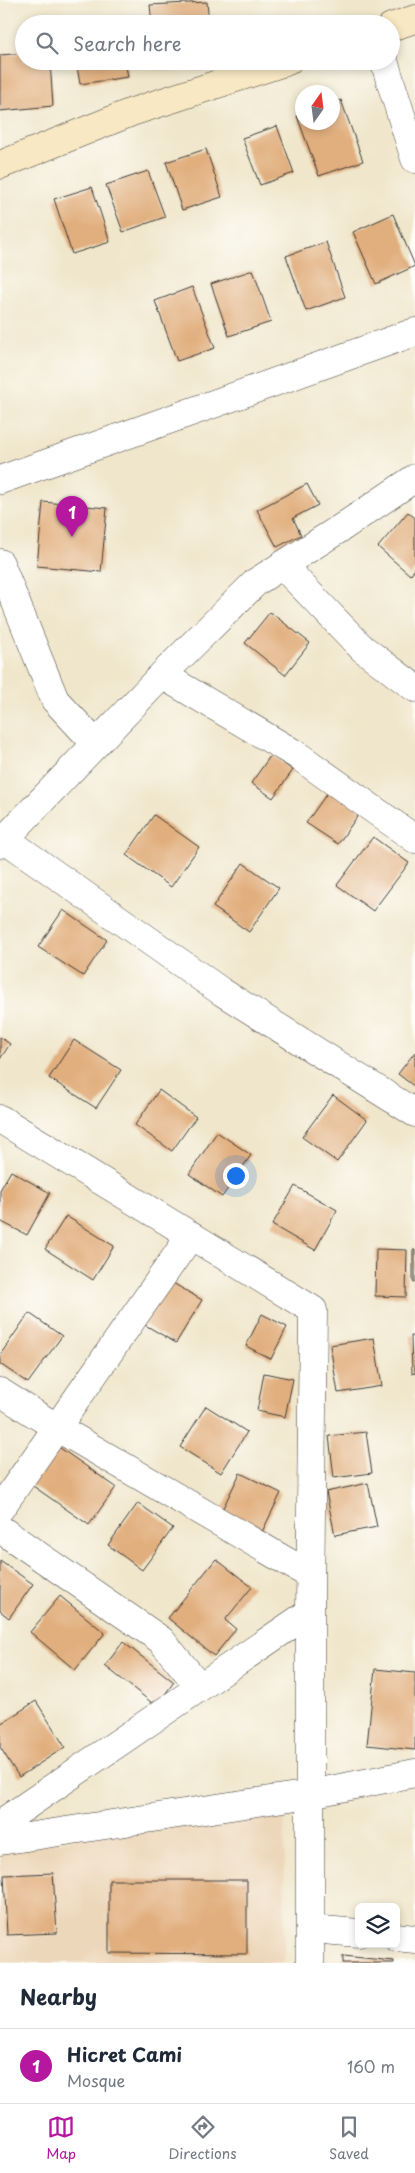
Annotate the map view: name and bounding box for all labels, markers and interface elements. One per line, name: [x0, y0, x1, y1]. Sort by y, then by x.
search box: [15, 15, 400, 70]
icon: search: [33, 29, 61, 57]
text: Search here: [73, 29, 182, 57]
north arrow: [295, 85, 340, 130]
pin: 1: [56, 496, 88, 537]
your location: [223, 1163, 249, 1189]
map controls: [355, 1903, 400, 1948]
button: layers: [355, 1903, 400, 1948]
text: Nearby: [20, 1980, 97, 2012]
text: Hicret Cami: [67, 2040, 182, 2068]
text: 1: [32, 2054, 40, 2078]
text: 160 m: [347, 2054, 395, 2078]
text: Mosque: [67, 2068, 125, 2092]
tab: Map: [46, 2113, 76, 2164]
tab: Directions: [169, 2113, 237, 2164]
tab: Saved: [329, 2113, 369, 2164]

